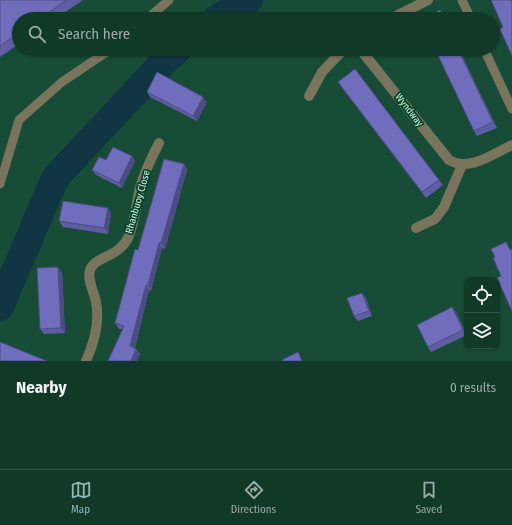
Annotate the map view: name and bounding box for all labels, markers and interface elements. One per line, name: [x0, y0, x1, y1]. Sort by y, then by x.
search box: [12, 12, 500, 56]
icon: search: [26, 23, 48, 45]
text: Search here: [58, 25, 130, 43]
street label: Wyndway: [393, 91, 426, 129]
street label: Rhanbuoy Close: [123, 169, 153, 235]
map controls: [464, 277, 500, 349]
button: locate: [464, 277, 500, 313]
button: layers: [464, 313, 500, 349]
text: Nearby: [16, 377, 67, 398]
text: 0 results: [450, 380, 496, 395]
tab: Map: [70, 479, 92, 516]
tab: Directions: [231, 479, 276, 516]
tab: Saved: [416, 479, 442, 516]

